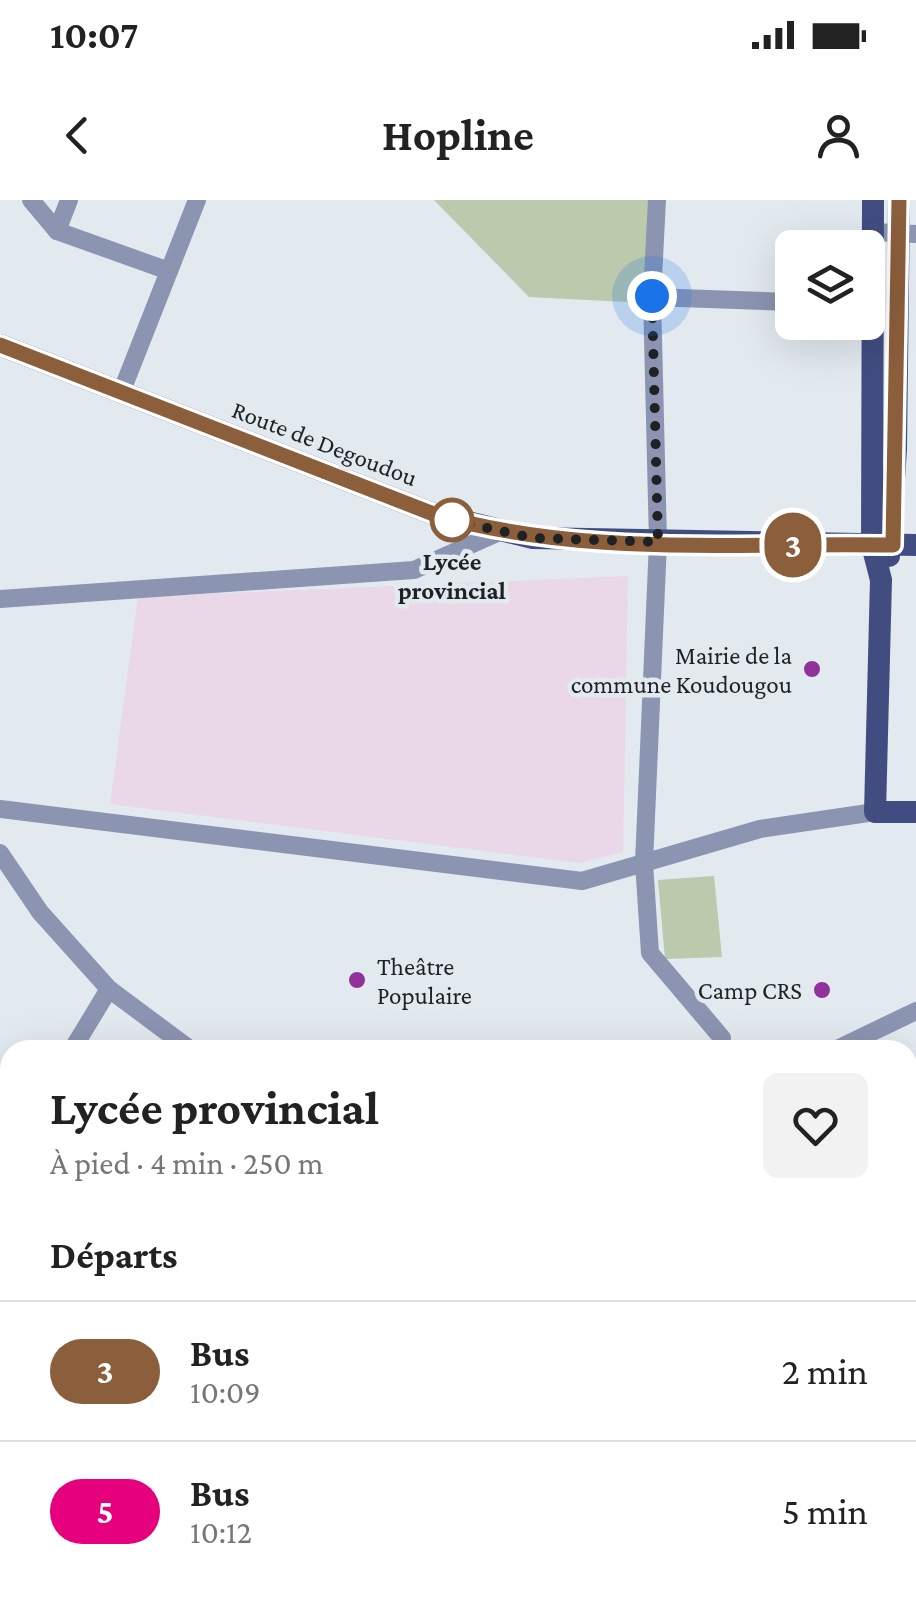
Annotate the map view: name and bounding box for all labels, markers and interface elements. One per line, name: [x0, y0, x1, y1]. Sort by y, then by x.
text: 10:07: [50, 14, 138, 56]
icon: back: [50, 108, 105, 163]
icon: person: [811, 108, 866, 163]
text: Hopline: [382, 110, 534, 160]
map controls: [775, 230, 885, 340]
button: layers: [775, 230, 885, 340]
your location: [627, 271, 677, 321]
street label: Route de Degoudou: [228, 396, 421, 492]
marker: Lycée provincial: [431, 499, 473, 541]
line badge: 3: [760, 512, 826, 578]
text: 3: [784, 526, 802, 565]
place label: Lycée provincial: [398, 548, 506, 604]
place label: Mairie de la commune Koudougou: [571, 642, 792, 699]
marker: Mairie de la commune Koudougou: [801, 658, 823, 680]
place label: Theâtre Populaire: [377, 953, 472, 1010]
marker: Theâtre Populaire: [346, 969, 368, 991]
place label: Camp CRS: [698, 977, 802, 1005]
marker: Camp CRS: [811, 979, 833, 1001]
button: heart: [763, 1073, 868, 1178]
text: Lycée provincial: [50, 1081, 379, 1134]
text: À pied · 4 min · 250 m: [50, 1145, 323, 1181]
text: Départs: [50, 1234, 177, 1276]
text: Bus: [190, 1332, 249, 1374]
text: 2 min: [782, 1350, 868, 1392]
text: 3: [96, 1352, 114, 1391]
text: 10:09: [190, 1374, 260, 1410]
text: Bus: [190, 1472, 249, 1514]
text: 5 min: [782, 1490, 868, 1532]
text: 5: [96, 1492, 114, 1531]
text: 10:12: [190, 1514, 252, 1550]

